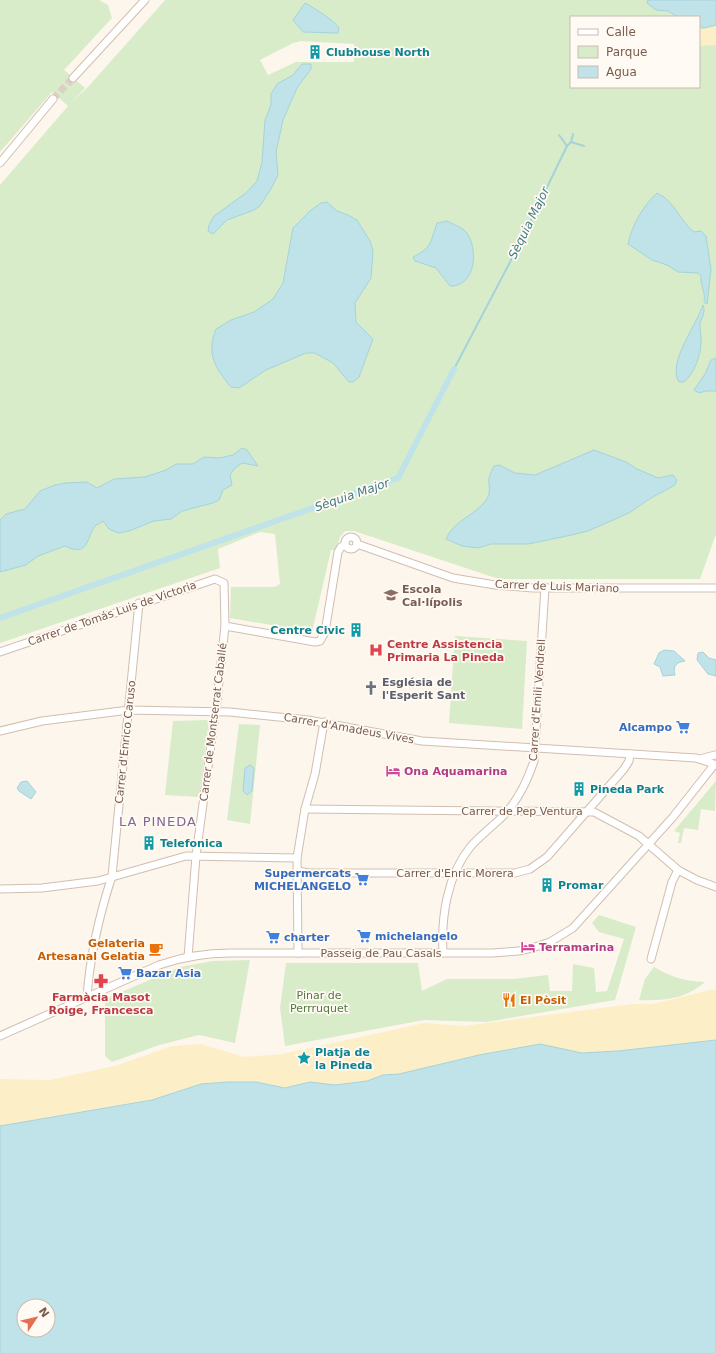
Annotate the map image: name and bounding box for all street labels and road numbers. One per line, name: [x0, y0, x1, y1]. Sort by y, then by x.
street label: Carrer de Tomás Luis de Victoria: [26, 578, 198, 649]
street label: Carrer de Luis Mariano: [495, 578, 620, 595]
street label: Carrer d'Emili Vendrell: [527, 638, 548, 762]
street label: Carrer de Montserrat Caballé: [197, 642, 230, 802]
street label: Carrer d'Enrico Caruso: [113, 679, 138, 804]
street label: Carrer d'Amadeus Vives: [283, 711, 415, 746]
street label: Carrer de Pep Ventura: [461, 805, 583, 818]
street label: Carrer d'Enric Morera: [396, 867, 514, 880]
street label: Passeig de Pau Casals: [321, 947, 442, 960]

